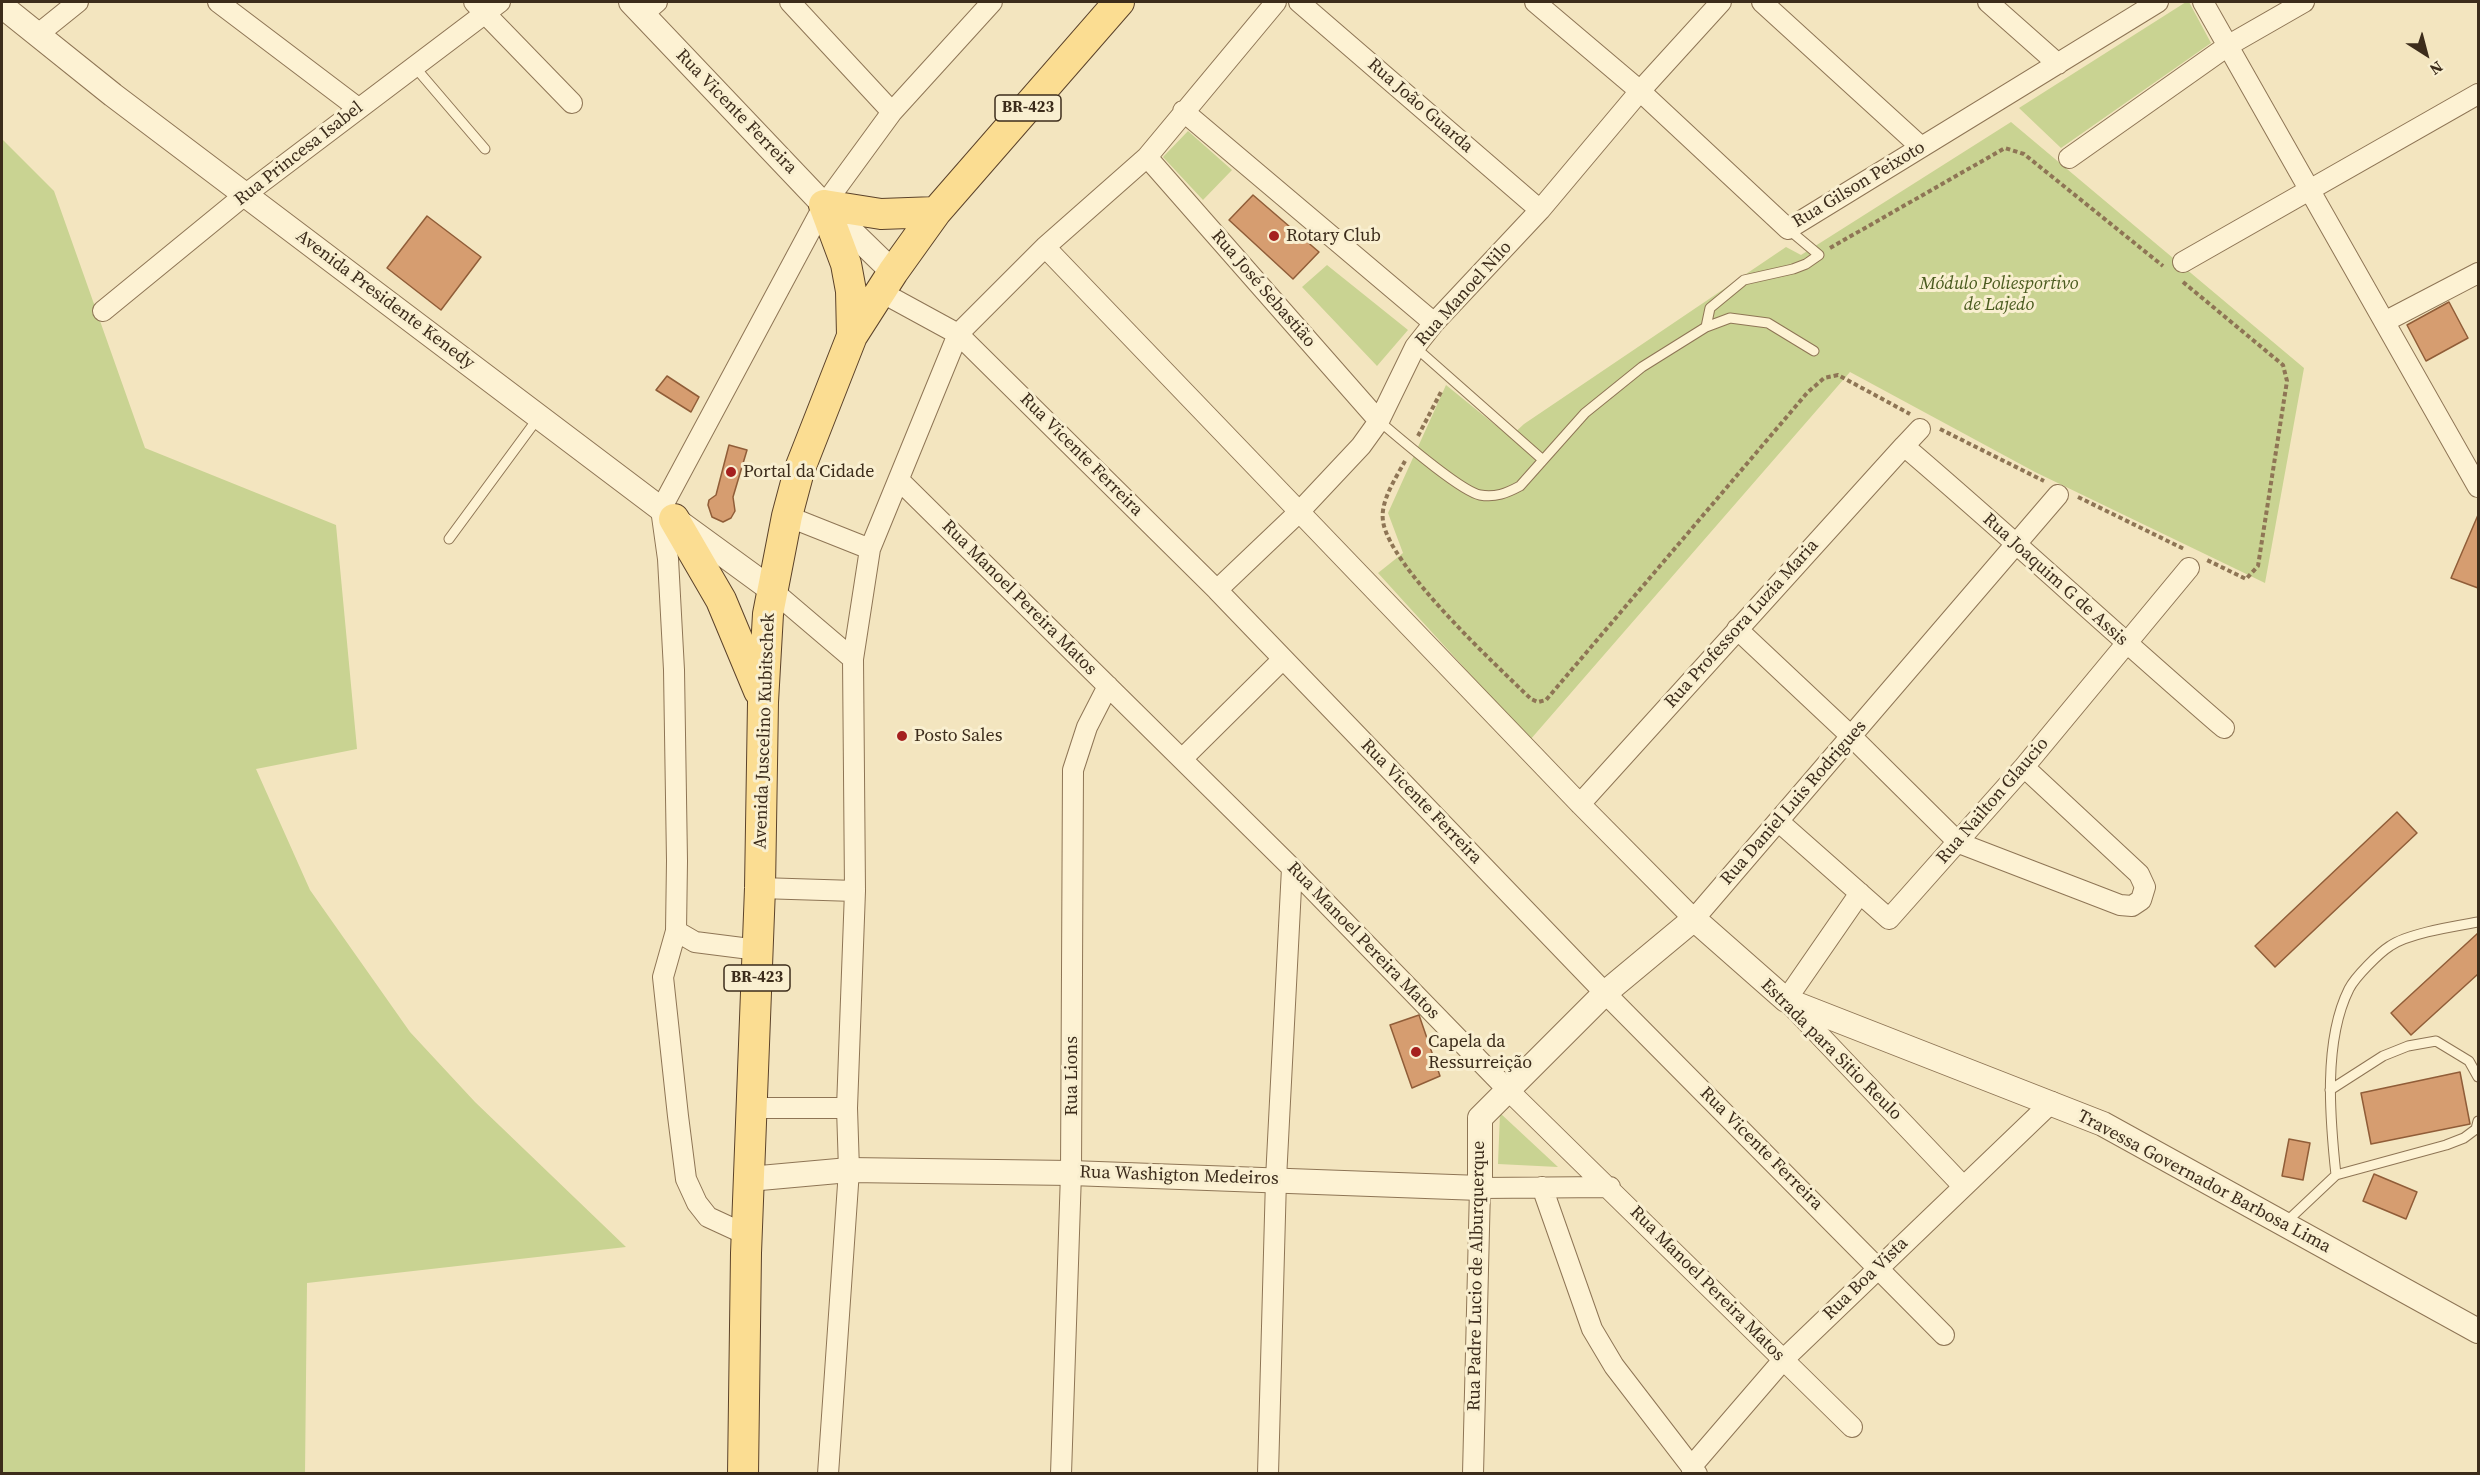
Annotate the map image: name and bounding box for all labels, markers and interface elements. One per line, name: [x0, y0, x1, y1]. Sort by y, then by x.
north arrow: [2396, 24, 2456, 84]
street label: Rua Vicente Ferreira: [671, 45, 801, 179]
street label: Rua João Guarda: [1363, 54, 1477, 158]
text: N: [2425, 56, 2448, 81]
road number: BR-423: [995, 95, 1061, 121]
street label: Rua Princesa Isabel: [231, 97, 367, 211]
street label: Rua Gilson Peixoto: [1789, 137, 1929, 233]
place label: Rotary Club: [1286, 225, 1381, 247]
street label: Avenida Presidente Kenedy: [291, 226, 479, 374]
street label: Rua José Sebastião: [1206, 226, 1320, 352]
marker: Rotary Club: [1267, 229, 1281, 243]
street label: Rua Manoel Nilo: [1411, 237, 1517, 351]
park label: Módulo Poliesportivo de Lajedo: [1919, 273, 2079, 316]
street label: Rua Vicente Ferreira: [1015, 389, 1147, 521]
place label: Portal da Cidade: [743, 461, 874, 483]
marker: Portal da Cidade: [724, 465, 738, 479]
street label: Rua Joaquim G de Assis: [1978, 509, 2132, 651]
street label: Rua Manoel Pereira Matos: [937, 516, 1101, 680]
street label: Rua Professora Luzia Maria: [1661, 535, 1823, 713]
street label: Avenida Juscelino Kubitschek: [750, 613, 780, 849]
street label: Rua Daniel Luis Rodrigues: [1716, 716, 1872, 890]
place label: Posto Sales: [914, 725, 1003, 747]
marker: Posto Sales: [895, 729, 909, 743]
street label: Rua Nailton Glaucio: [1932, 734, 2054, 868]
street label: Rua Vicente Ferreira: [1356, 735, 1486, 869]
street label: Rua Manoel Pereira Matos: [1282, 858, 1444, 1024]
road number: BR-423: [724, 965, 790, 991]
street label: Estrada para Sitio Reulo: [1756, 975, 1906, 1125]
place label: Capela da Ressurreição: [1428, 1031, 1532, 1074]
street label: Rua Lions: [1061, 1036, 1083, 1116]
marker: Capela da Ressurreição: [1409, 1045, 1423, 1059]
street label: Rua Vicente Ferreira: [1695, 1083, 1827, 1215]
street label: Travessa Governador Barbosa Lima: [2074, 1106, 2334, 1258]
street label: Rua Padre Lucio de Alburquerque: [1464, 1141, 1490, 1411]
street label: Rua Washigton Medeiros: [1079, 1162, 1279, 1190]
street label: Rua Manoel Pereira Matos: [1625, 1202, 1789, 1366]
street label: Rua Boa Vista: [1819, 1233, 1913, 1325]

